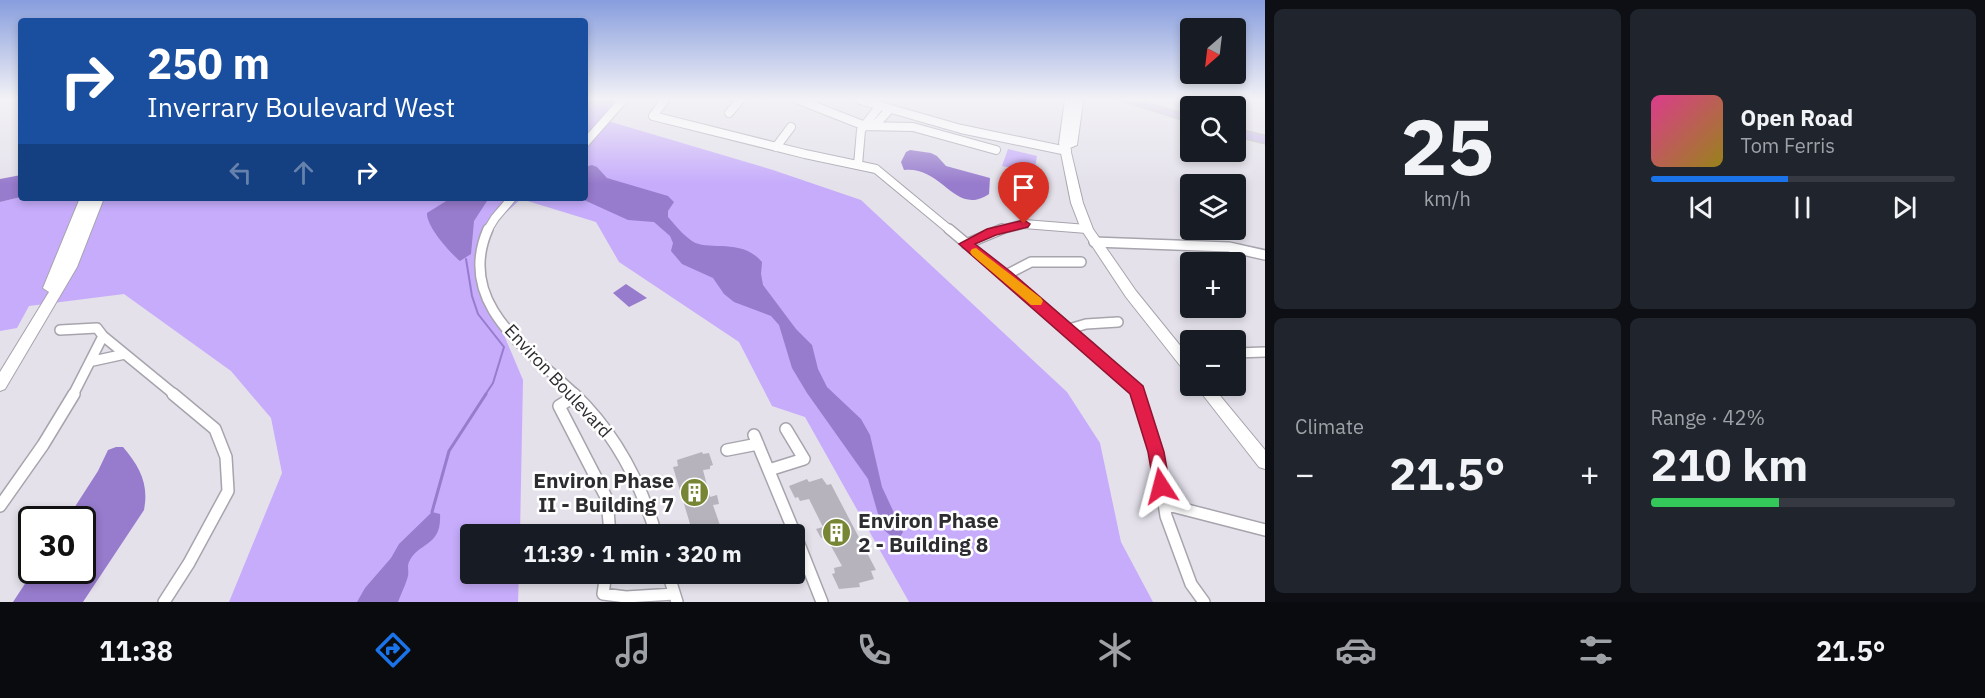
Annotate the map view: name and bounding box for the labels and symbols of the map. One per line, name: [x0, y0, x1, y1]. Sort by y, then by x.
north arrow: [1180, 18, 1246, 84]
pin: [998, 162, 1049, 224]
street label: Environ Boulevard: [500, 319, 617, 442]
position arrow: [1129, 454, 1193, 518]
place label: Environ Phase II - Building 7: [533, 466, 674, 518]
building icon: Environ Phase II - Building 7: [679, 477, 711, 509]
speed limit sign: 30: [18, 506, 96, 584]
place label: Environ Phase 2 - Building 8: [858, 506, 999, 558]
building icon: Environ Phase 2 - Building 8: [821, 517, 853, 549]

